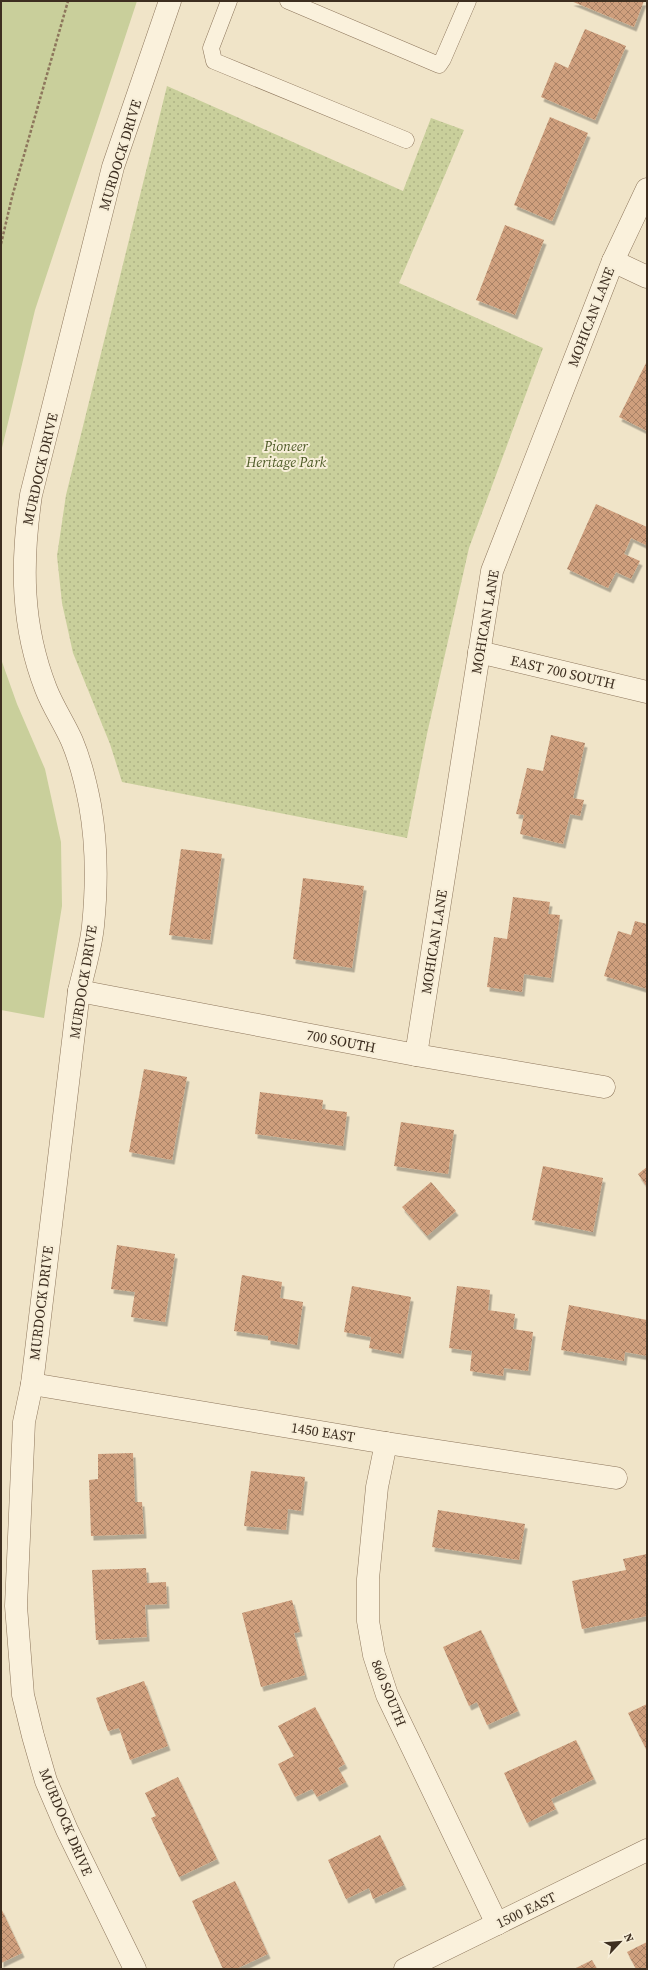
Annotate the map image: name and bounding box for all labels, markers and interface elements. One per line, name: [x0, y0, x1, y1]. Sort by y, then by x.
street label: MURDOCK DRIVE: [94, 97, 146, 213]
street label: MOHICAN LANE: [563, 264, 619, 370]
street label: MURDOCK DRIVE: [17, 411, 63, 527]
park label: Pioneer Heritage Park: [245, 436, 326, 472]
street label: MOHICAN LANE: [466, 568, 504, 676]
street label: EAST 700 SOUTH: [509, 650, 617, 694]
street label: MOHICAN LANE: [416, 888, 452, 996]
street label: MURDOCK DRIVE: [64, 924, 102, 1040]
street label: 700 SOUTH: [304, 1024, 378, 1058]
street label: MURDOCK DRIVE: [24, 1245, 58, 1361]
street label: 1450 EAST: [290, 1417, 357, 1447]
street label: 860 SOUTH: [367, 1657, 411, 1729]
street label: MURDOCK DRIVE: [34, 1765, 98, 1879]
street label: 1500 EAST: [493, 1887, 560, 1933]
north arrow: [600, 1922, 640, 1962]
text: N: [620, 1931, 637, 1945]

